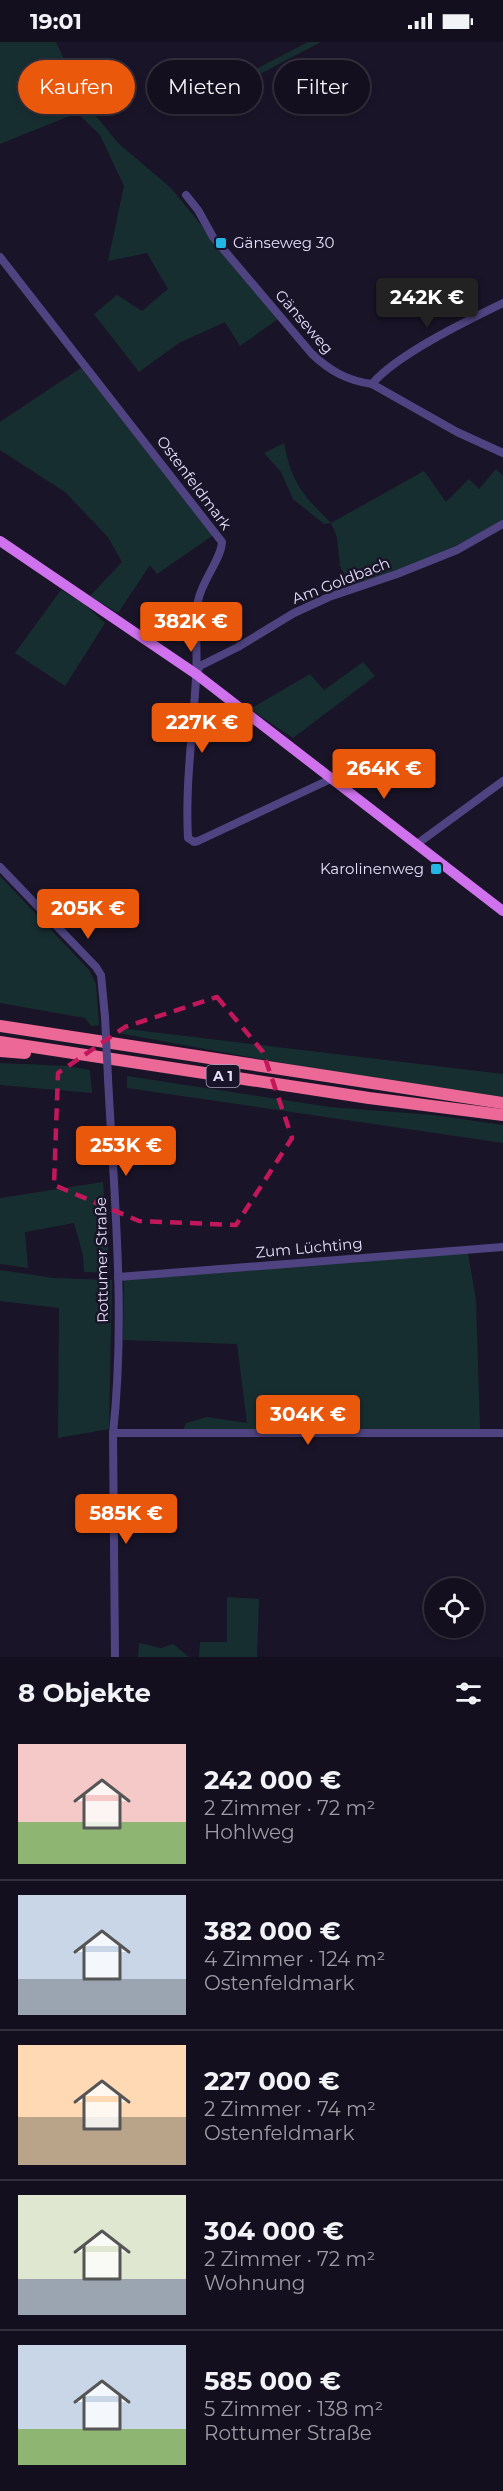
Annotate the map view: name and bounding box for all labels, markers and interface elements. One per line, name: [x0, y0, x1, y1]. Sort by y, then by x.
text: 19:01: [30, 8, 82, 35]
chip: Kaufen: [18, 60, 135, 114]
chip: Mieten: [147, 60, 262, 114]
chip: Filter: [274, 60, 370, 114]
place label: Gänseweg 30: [233, 233, 335, 252]
marker: Gänseweg 30: [214, 236, 228, 250]
pin: 242K €: [378, 278, 476, 329]
text: 242K €: [390, 285, 464, 309]
street label: Gänseweg: [271, 286, 338, 358]
street label: Ostenfeldmark: [153, 432, 236, 533]
street label: Am Goldbach: [289, 553, 392, 608]
pin: 382K €: [142, 602, 240, 653]
text: 382K €: [154, 609, 228, 633]
pin: 227K €: [153, 703, 251, 754]
text: 227K €: [166, 710, 238, 734]
pin: 264K €: [335, 749, 433, 800]
text: 264K €: [347, 756, 422, 780]
place label: Karolinenweg: [320, 859, 424, 878]
marker: Karolinenweg: [429, 862, 443, 876]
pin: 205K €: [39, 889, 137, 940]
text: 205K €: [51, 896, 125, 920]
road number: A 1: [206, 1065, 240, 1087]
pin: 253K €: [77, 1126, 175, 1177]
text: 253K €: [90, 1133, 162, 1157]
street label: Rottumer Straße: [91, 1197, 112, 1323]
street label: Zum Lüchting: [255, 1233, 363, 1262]
pin: 304K €: [259, 1395, 357, 1446]
text: 304K €: [270, 1402, 346, 1426]
pin: 585K €: [77, 1494, 175, 1545]
text: 585K €: [89, 1501, 163, 1525]
map controls: [424, 1578, 484, 1638]
button: locate: [424, 1578, 484, 1638]
text: 8 Objekte: [18, 1677, 151, 1709]
icon: filters: [452, 1677, 485, 1710]
text: 242 000 €: [204, 1764, 341, 1796]
icon: home: [66, 1768, 138, 1840]
text: 2 Zimmer · 72 m²: [204, 1796, 375, 1820]
text: Hohlweg: [204, 1820, 295, 1844]
text: 382 000 €: [204, 1915, 341, 1947]
icon: home: [66, 1919, 138, 1991]
text: 4 Zimmer · 124 m²: [204, 1947, 385, 1971]
text: Ostenfeldmark: [204, 1971, 354, 1995]
text: 227 000 €: [204, 2065, 340, 2097]
icon: home: [66, 2069, 138, 2141]
text: 2 Zimmer · 74 m²: [204, 2097, 376, 2121]
text: Ostenfeldmark: [204, 2121, 354, 2145]
text: 304 000 €: [204, 2215, 344, 2247]
icon: home: [66, 2219, 138, 2291]
text: 2 Zimmer · 72 m²: [204, 2247, 375, 2271]
text: Wohnung: [204, 2271, 305, 2295]
text: 585 000 €: [204, 2365, 341, 2397]
icon: home: [66, 2369, 138, 2441]
text: 5 Zimmer · 138 m²: [204, 2397, 383, 2421]
text: Rottumer Straße: [204, 2421, 372, 2445]

